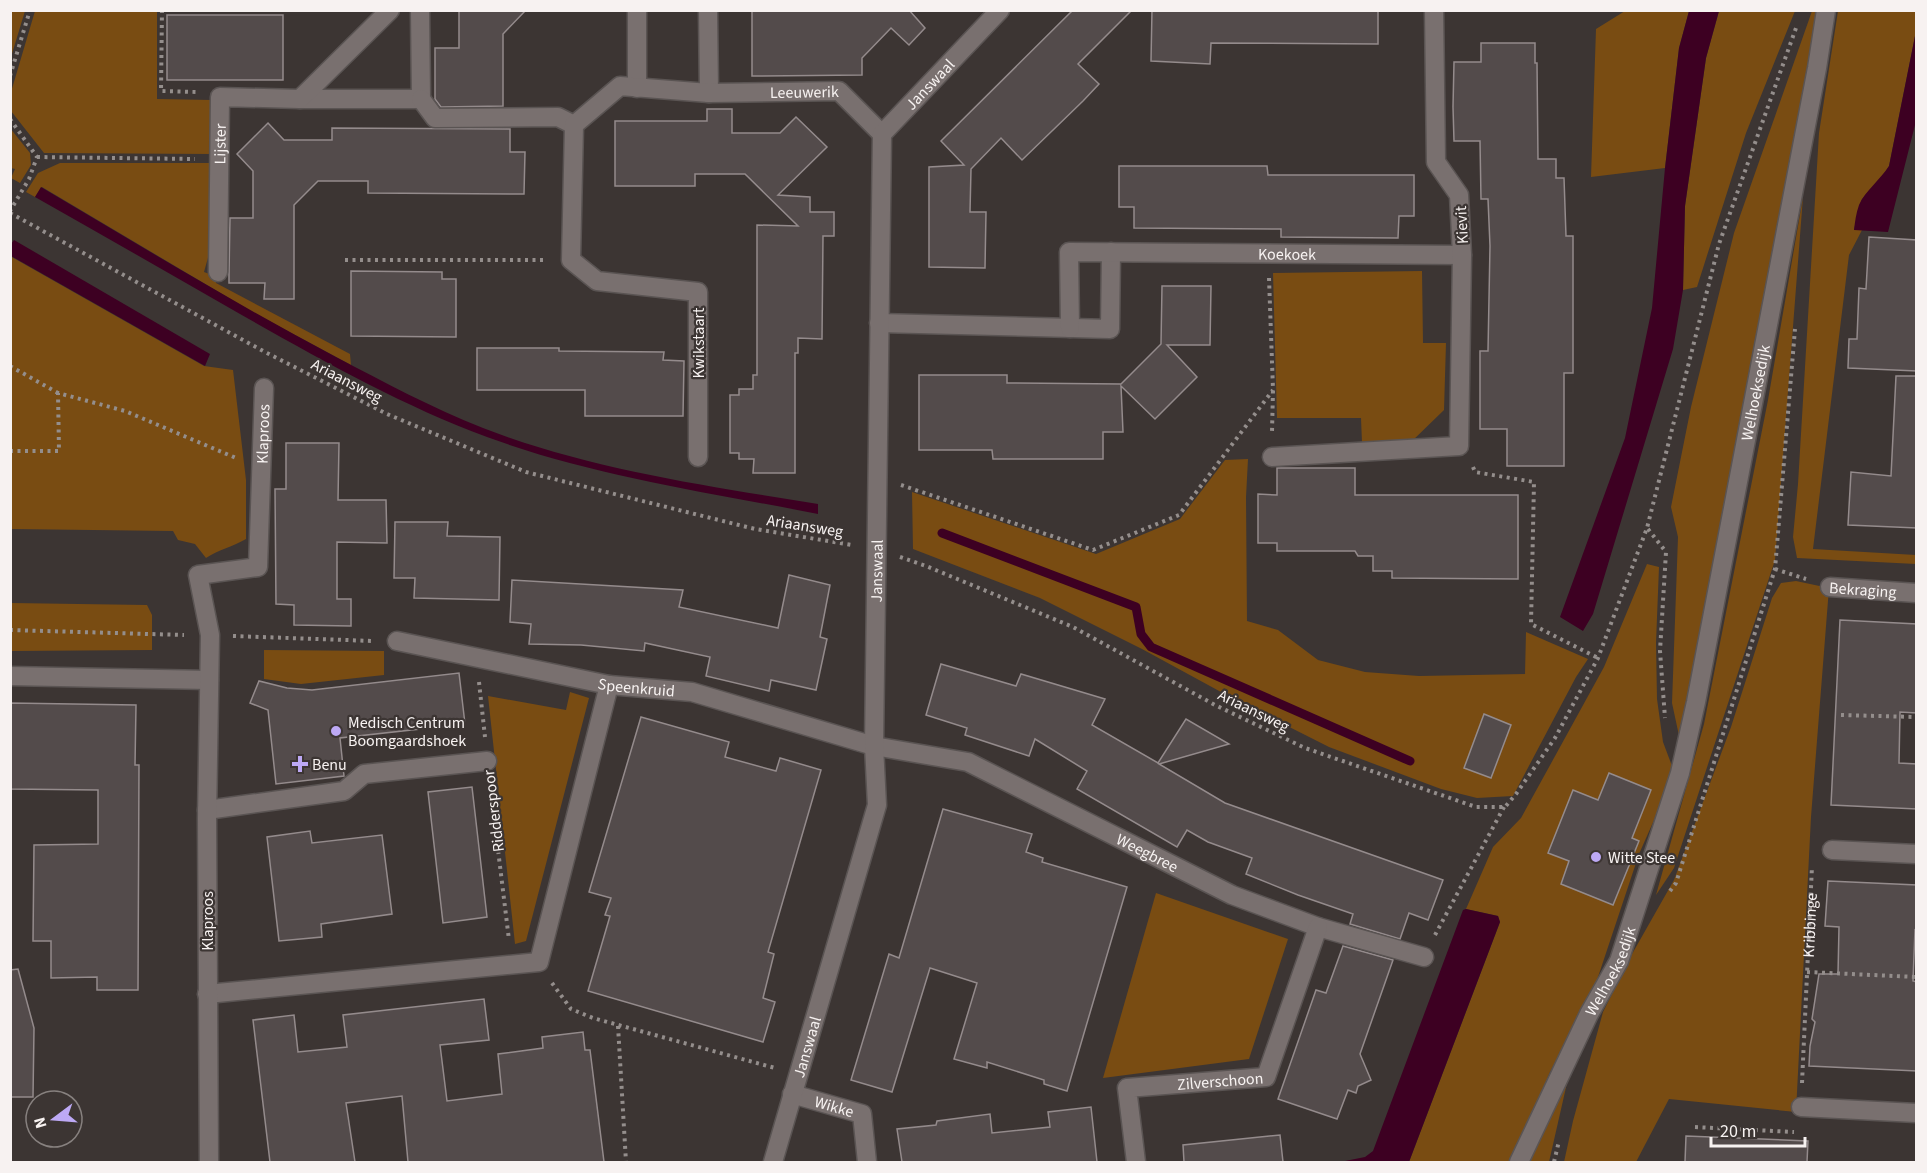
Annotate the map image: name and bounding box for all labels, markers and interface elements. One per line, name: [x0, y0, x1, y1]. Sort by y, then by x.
street label: Janswaal: [901, 54, 960, 115]
street label: Leeuwerik: [770, 81, 839, 104]
street label: Lijster: [209, 123, 232, 165]
street label: Kievit: [1450, 205, 1474, 245]
street label: Koekoek: [1258, 243, 1316, 266]
street label: Kwikstaart: [688, 307, 710, 378]
street label: Welhoeksedijk: [1736, 343, 1776, 443]
street label: Ariaansweg: [307, 354, 386, 408]
street label: Klaproos: [251, 403, 275, 464]
street label: Ariaansweg: [765, 509, 845, 543]
street label: Janswaal: [866, 539, 889, 603]
street label: Bekraging: [1828, 577, 1897, 604]
street label: Speenkruid: [596, 673, 676, 703]
street label: Ariaansweg: [1214, 684, 1293, 738]
place label: Medisch Centrum Boomgaardshoek: [348, 712, 466, 752]
marker: Medisch Centrum Boomgaardshoek: [329, 724, 343, 738]
place label: Benu: [312, 754, 347, 776]
marker: Benu: [293, 757, 307, 771]
street label: Ridderspoor: [478, 768, 510, 853]
street label: Weegbree: [1112, 829, 1182, 878]
place label: Witte Stee: [1608, 847, 1675, 869]
marker: Witte Stee: [1589, 850, 1603, 864]
street label: Klaproos: [197, 891, 219, 951]
street label: Kribbinge: [1798, 892, 1823, 958]
street label: Welhoeksedijk: [1580, 924, 1642, 1020]
street label: Janswaal: [788, 1014, 827, 1080]
street label: Zilverschoon: [1176, 1067, 1264, 1096]
north arrow: [24, 1089, 84, 1149]
street label: Wikke: [812, 1091, 856, 1123]
scale bar: [1711, 1110, 1806, 1148]
text: N: [29, 1115, 53, 1131]
text: 20 m: [1720, 1119, 1756, 1144]

